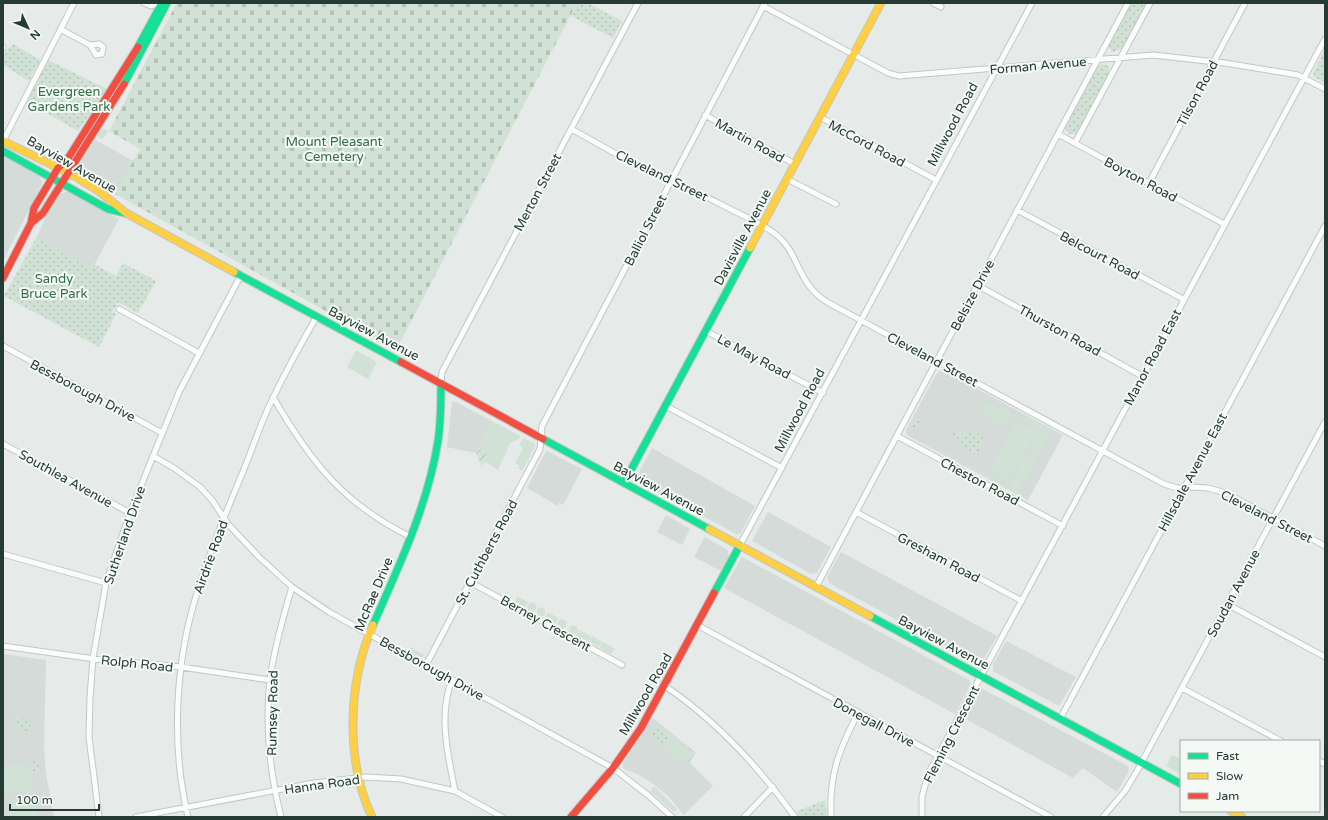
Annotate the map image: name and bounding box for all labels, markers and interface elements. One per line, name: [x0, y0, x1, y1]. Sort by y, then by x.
north arrow: [8, 8, 48, 48]
text: N: [27, 27, 43, 42]
street label: Forman Avenue: [989, 54, 1087, 78]
street label: Tilson Road: [1174, 58, 1222, 129]
street label: Millwood Road: [924, 80, 982, 169]
park label: Evergreen Gardens Park: [28, 84, 110, 115]
street label: Martin Road: [712, 115, 787, 167]
street label: McCord Road: [825, 117, 908, 171]
street label: Bayview Avenue: [24, 133, 119, 197]
park label: Mount Pleasant Cemetery: [285, 134, 383, 165]
street label: Cleveland Street: [613, 147, 710, 205]
street label: Merton Street: [511, 151, 565, 234]
street label: Boyton Road: [1101, 154, 1180, 206]
street label: Davisville Avenue: [711, 186, 775, 288]
street label: Balliol Street: [621, 192, 671, 269]
street label: Belcourt Road: [1057, 228, 1142, 284]
street label: Belsize Drive: [947, 257, 998, 334]
park label: Sandy Bruce Park: [20, 271, 88, 302]
street label: Thurston Road: [1016, 302, 1103, 360]
street label: Bayview Avenue: [325, 303, 422, 365]
street label: Manor Road East: [1121, 307, 1185, 408]
street label: Cleveland Street: [884, 329, 981, 391]
street label: Le May Road: [714, 331, 793, 383]
street label: Bessborough Drive: [27, 356, 138, 425]
street label: Millwood Road: [771, 366, 829, 455]
street label: Hillsdale Avenue East: [1155, 411, 1231, 534]
street label: Southlea Avenue: [16, 447, 115, 511]
street label: Cheston Road: [937, 454, 1022, 509]
street label: Bayview Avenue: [610, 458, 707, 520]
street label: Sutherland Drive: [101, 484, 149, 587]
street label: Cleveland Street: [1218, 487, 1315, 547]
street label: St. Cuthberts Road: [452, 497, 521, 608]
street label: Airdrie Road: [190, 518, 232, 596]
street label: Gresham Road: [894, 529, 983, 586]
street label: Soudan Avenue: [1204, 547, 1264, 640]
street label: McRae Drive: [351, 555, 397, 634]
street label: Berney Crescent: [497, 592, 594, 655]
street label: Bayview Avenue: [895, 612, 992, 674]
street label: Bessborough Drive: [376, 634, 487, 704]
street label: Millwood Road: [616, 650, 676, 739]
street label: Rolph Road: [100, 652, 174, 676]
street label: Rumsey Road: [264, 670, 282, 756]
street label: Fleming Crescent: [920, 683, 983, 786]
street label: Donegall Drive: [830, 695, 917, 751]
legend: [1180, 740, 1320, 812]
text: Fast: [1216, 749, 1240, 763]
text: Slow: [1216, 769, 1243, 783]
street label: Hanna Road: [283, 772, 361, 798]
scale bar: [10, 786, 99, 812]
text: Jam: [1216, 789, 1239, 803]
text: 100 m: [16, 793, 53, 807]

